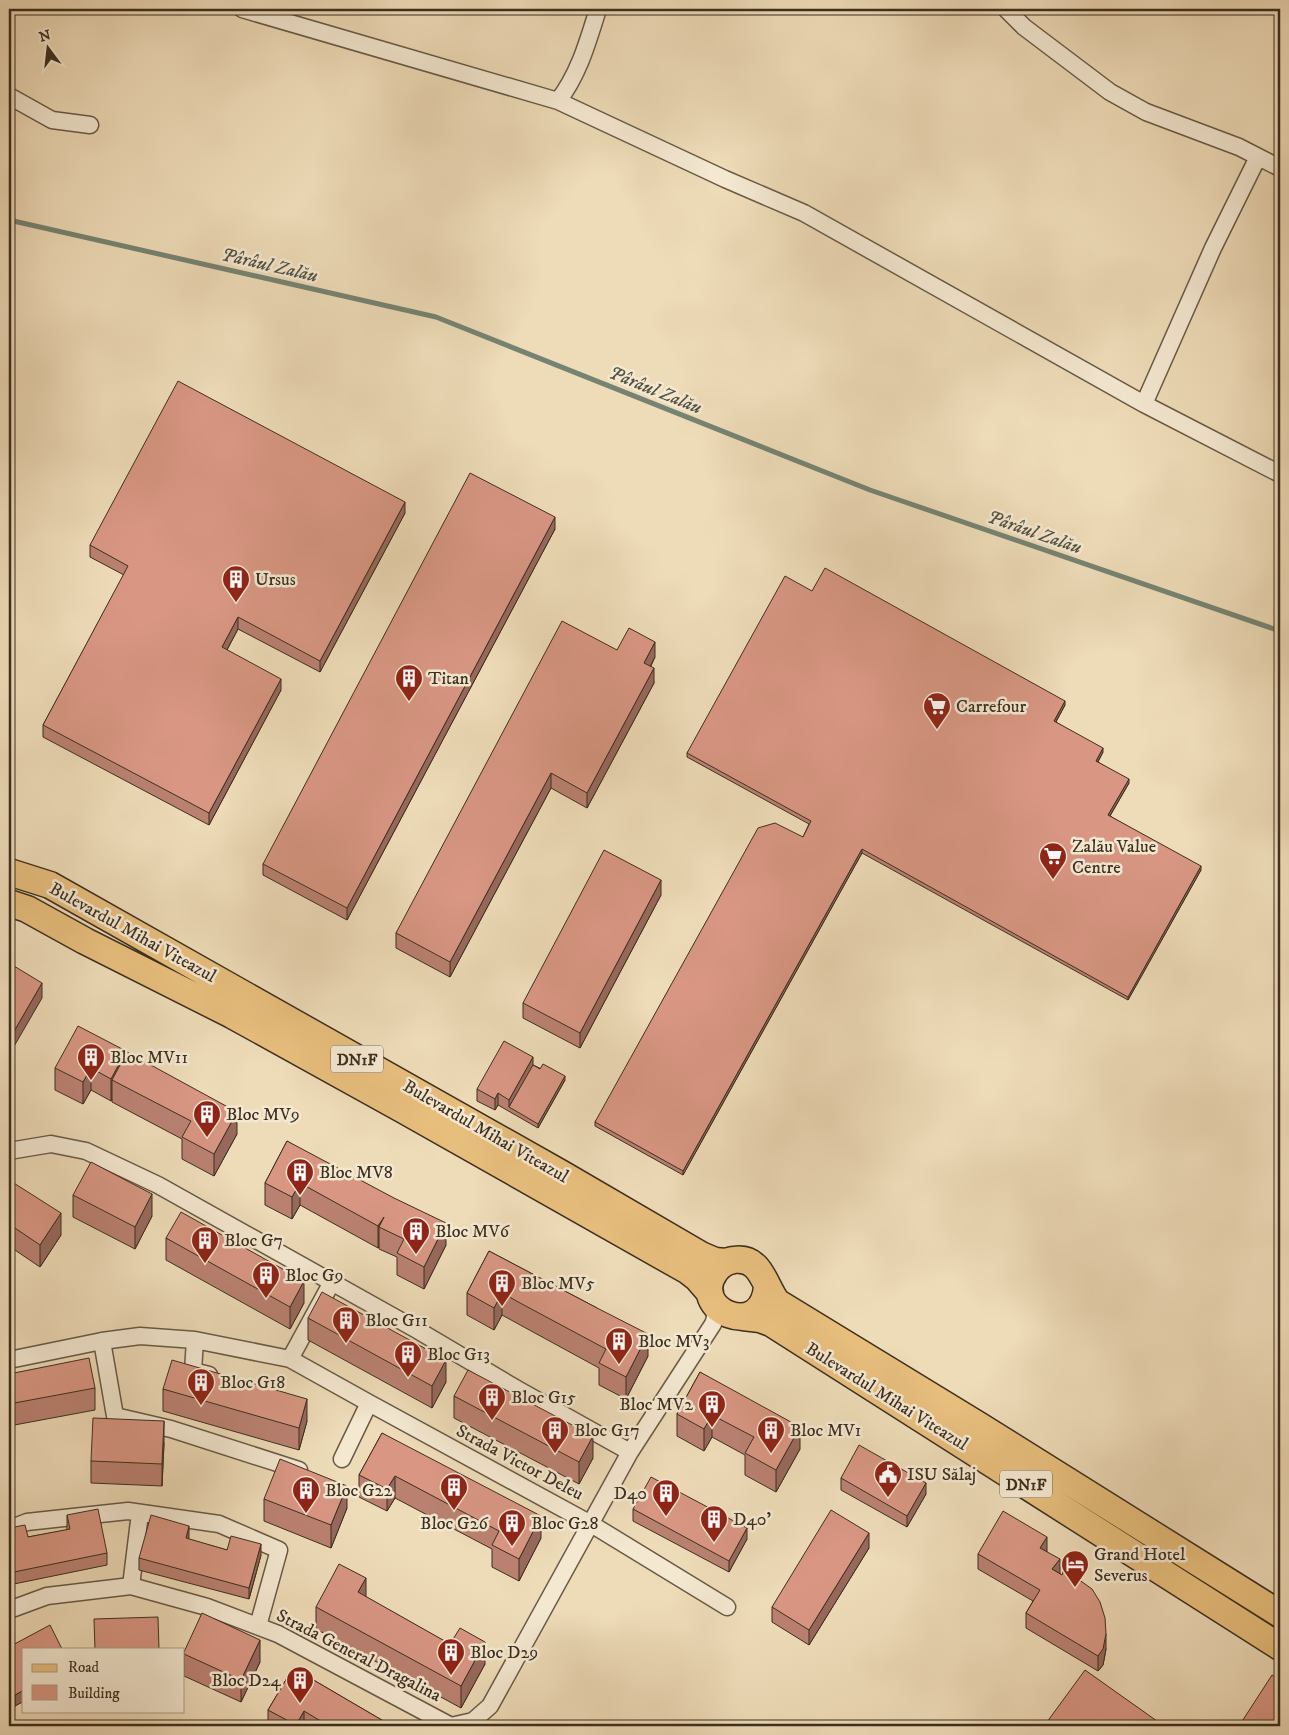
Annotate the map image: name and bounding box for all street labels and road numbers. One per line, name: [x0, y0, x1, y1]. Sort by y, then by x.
street label: Bulevardul Mihai Viteazul: [45, 878, 220, 988]
road number: DN1F: [331, 1046, 383, 1072]
street label: Bulevardul Mihai Viteazul: [399, 1076, 573, 1189]
street label: Bulevardul Mihai Viteazul: [801, 1338, 972, 1456]
street label: Strada Victor Deleu: [452, 1420, 587, 1506]
road number: DN1F: [1000, 1470, 1052, 1498]
street label: Strada General Dragalina: [273, 1605, 445, 1707]

